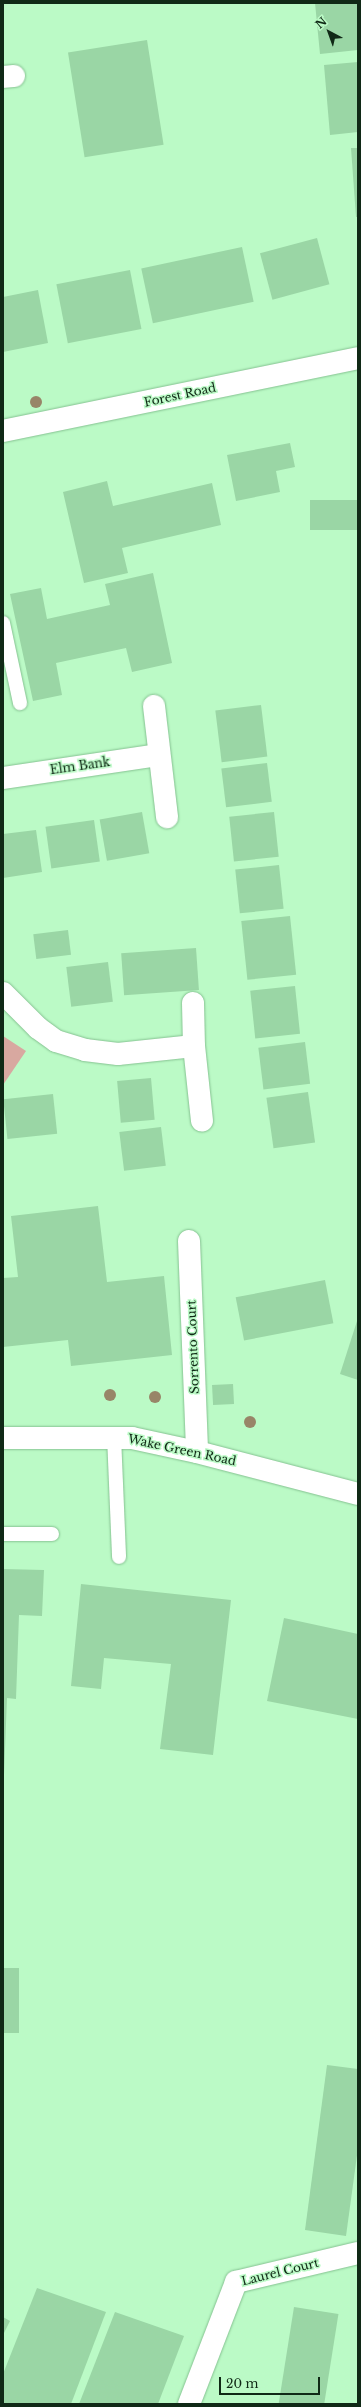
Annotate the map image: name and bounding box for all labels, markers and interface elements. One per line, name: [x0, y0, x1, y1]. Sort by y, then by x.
north arrow: [309, 12, 349, 52]
text: N: [313, 14, 330, 32]
street label: Forest Road: [143, 380, 217, 410]
street label: Elm Bank: [49, 755, 111, 777]
street label: Sorrento Court: [184, 1300, 202, 1394]
street label: Wake Green Road: [127, 1431, 237, 1469]
street label: Laurel Court: [240, 2255, 320, 2289]
scale bar: [221, 2369, 322, 2395]
text: 20 m: [226, 2376, 258, 2391]

